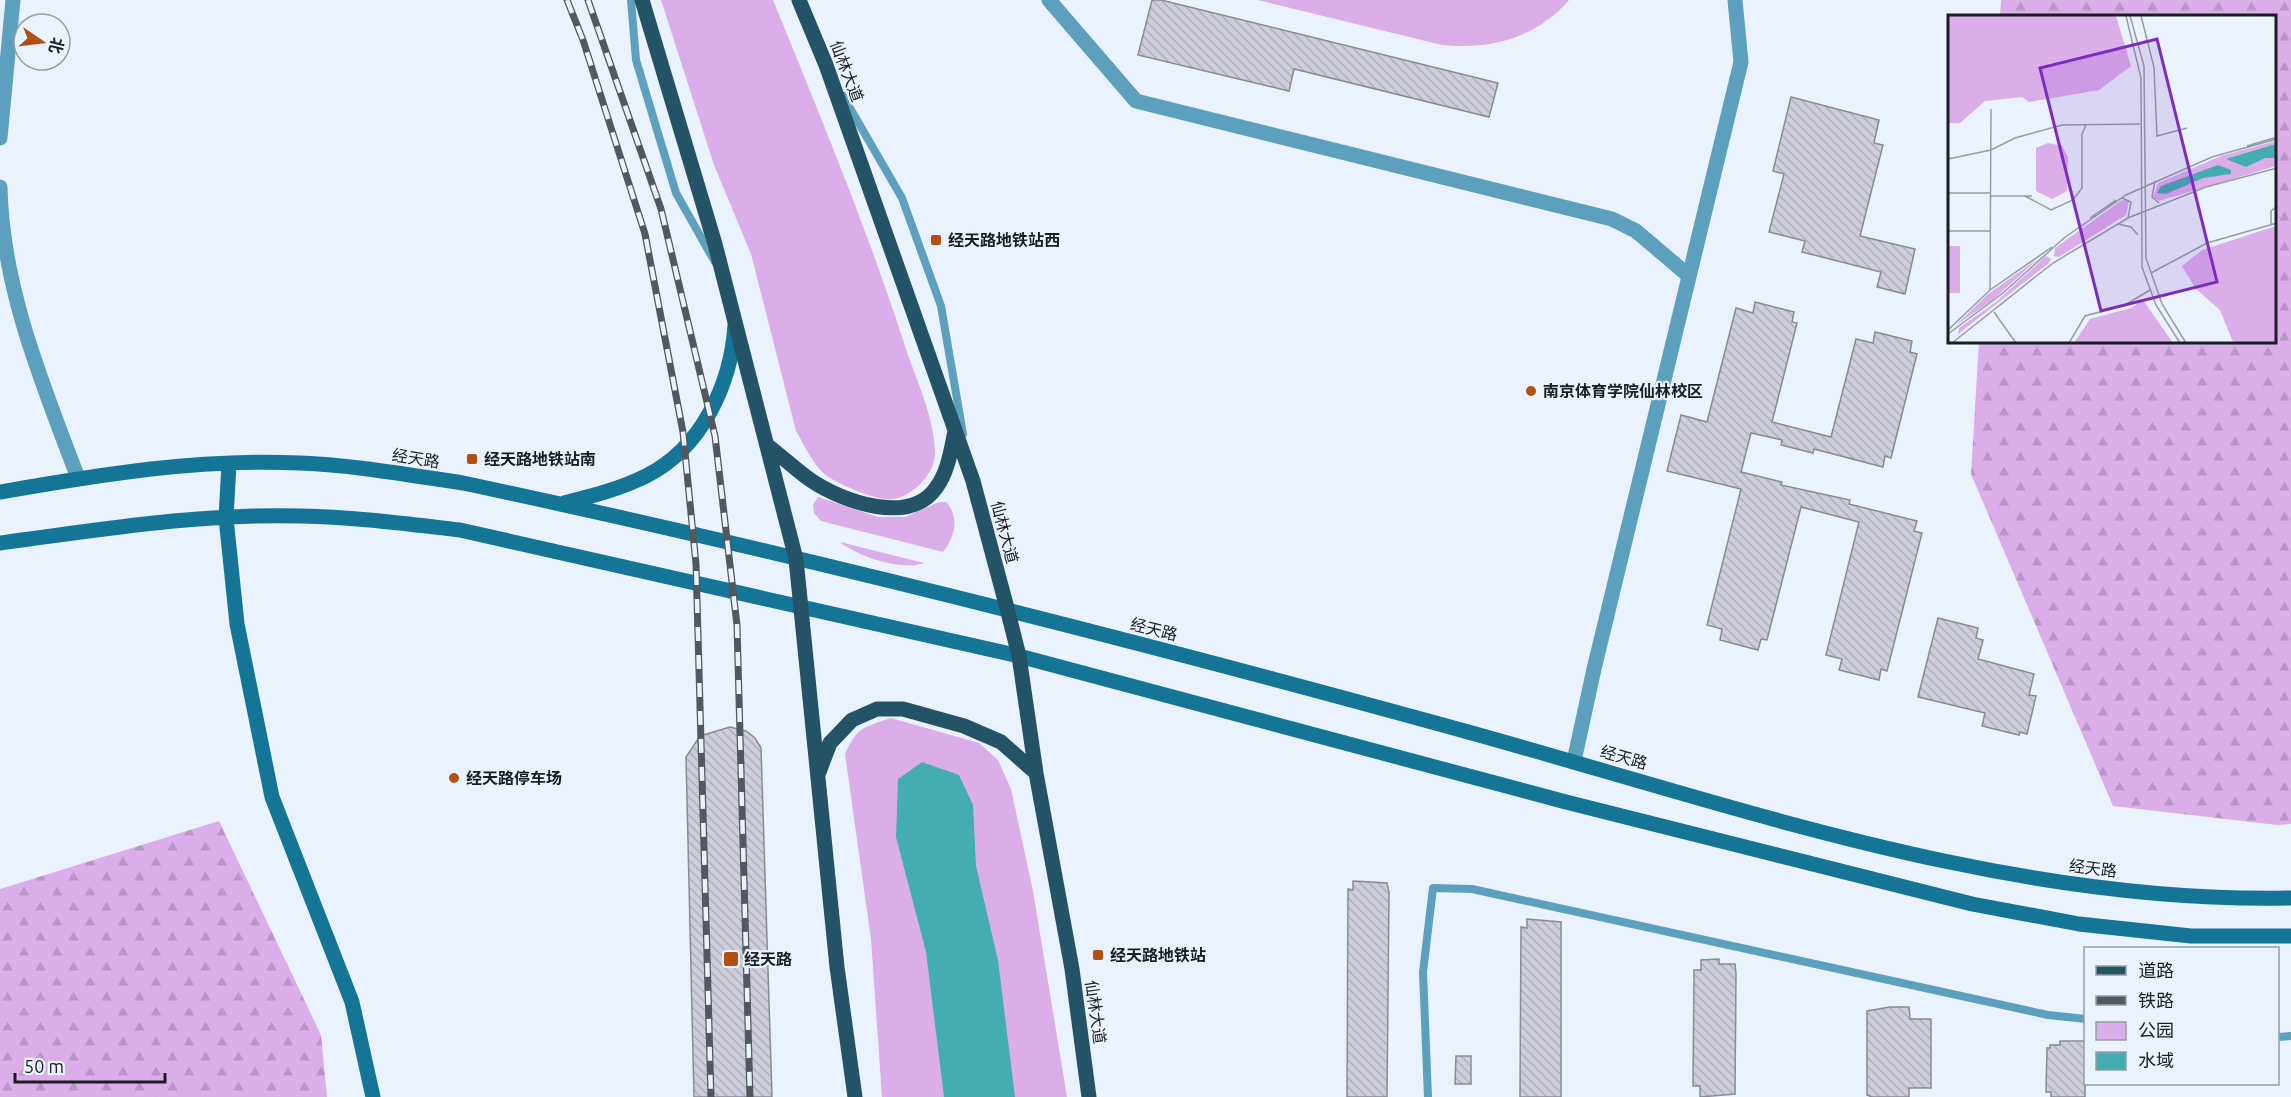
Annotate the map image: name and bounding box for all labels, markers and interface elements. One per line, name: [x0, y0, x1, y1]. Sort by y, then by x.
north arrow: [12, 12, 72, 72]
inset map: [1948, 15, 2276, 344]
text: 北: [46, 36, 67, 56]
street label: 仙林大道: [827, 38, 867, 104]
place label: 经天路地铁站西: [948, 231, 1060, 249]
marker: 经天路地铁站西: [929, 233, 943, 247]
place label: 南京体育学院仙林校区: [1543, 382, 1703, 400]
marker: 南京体育学院仙林校区: [1524, 384, 1538, 398]
street label: 经天路: [391, 445, 441, 471]
place label: 经天路地铁站南: [484, 450, 596, 468]
marker: 经天路地铁站南: [465, 452, 479, 466]
street label: 仙林大道: [988, 499, 1022, 565]
street label: 经天路: [1129, 614, 1179, 644]
street label: 经天路: [1598, 742, 1650, 772]
place label: 经天路停车场: [466, 769, 562, 787]
marker: 经天路停车场: [447, 771, 461, 785]
street label: 经天路: [2068, 856, 2118, 880]
place label: 经天路地铁站: [1110, 946, 1206, 964]
legend: [2084, 947, 2279, 1085]
marker: 经天路地铁站: [1091, 948, 1105, 962]
marker: 经天路: [722, 950, 740, 968]
place label: 经天路: [744, 950, 792, 968]
text: 道路: [2138, 960, 2174, 980]
street label: 仙林大道: [1083, 979, 1109, 1045]
text: 铁路: [2138, 990, 2174, 1010]
text: 公园: [2138, 1020, 2174, 1040]
scale bar: [15, 1046, 165, 1084]
text: 水域: [2138, 1050, 2174, 1070]
text: 50 m: [24, 1056, 64, 1076]

